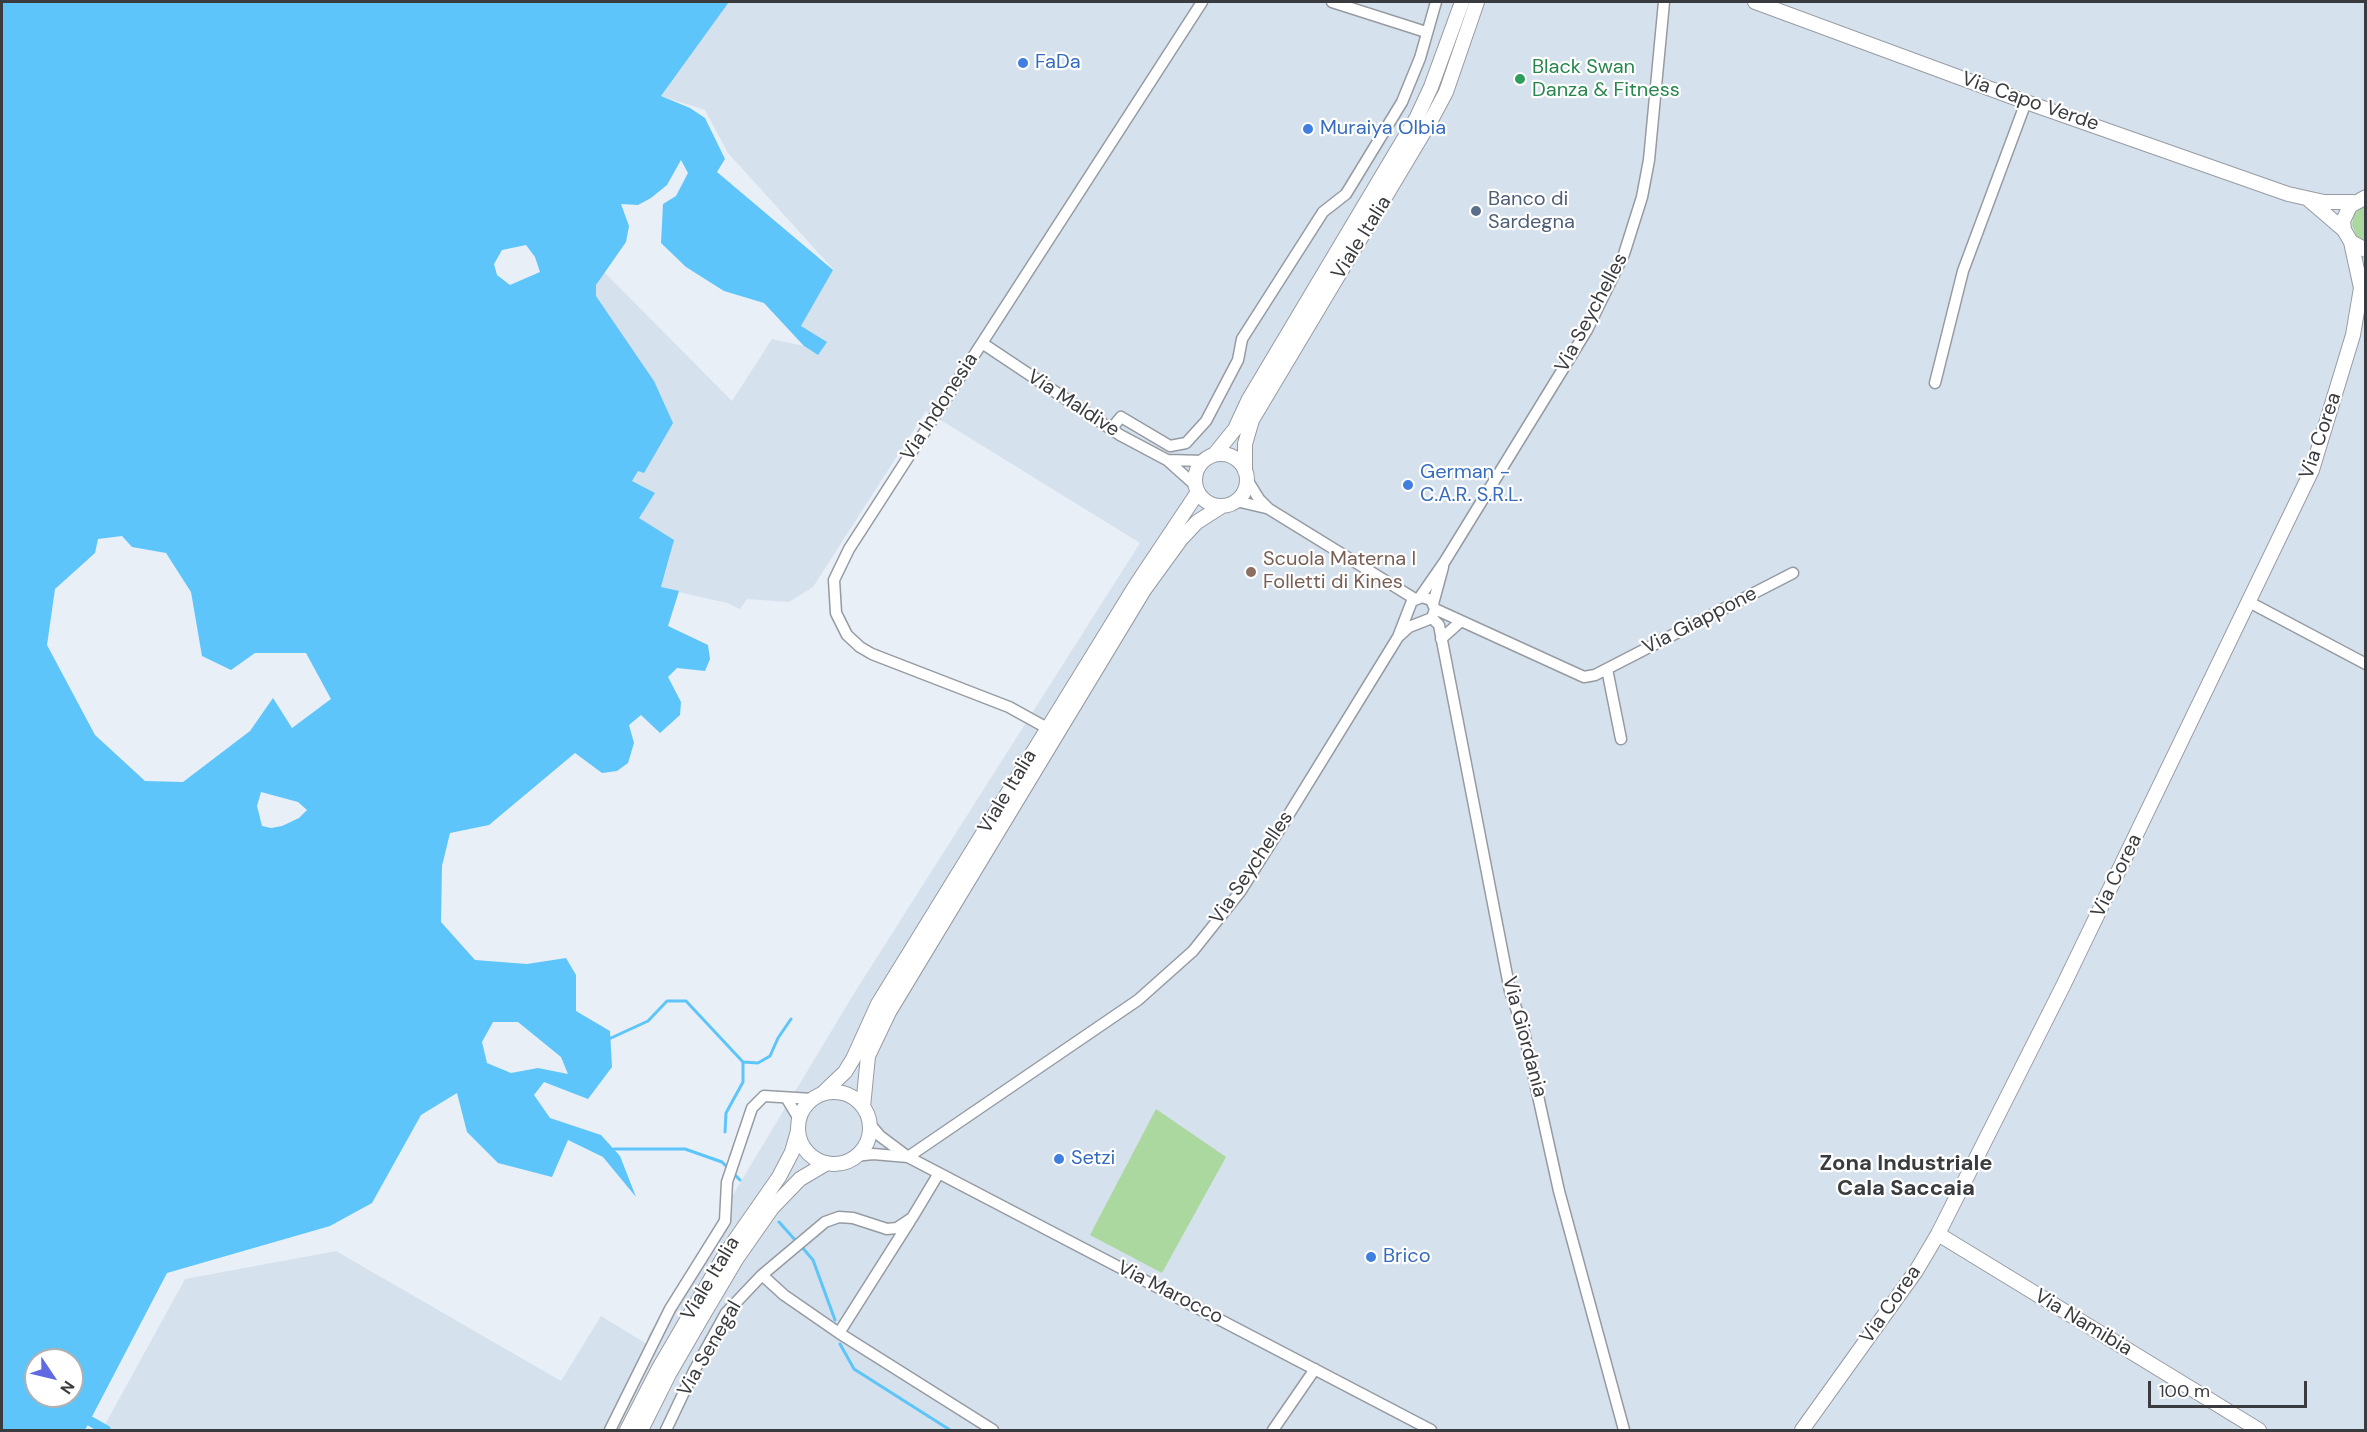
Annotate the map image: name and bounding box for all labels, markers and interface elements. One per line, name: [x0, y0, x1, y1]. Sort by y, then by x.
place label: FaDa: [1035, 51, 1081, 75]
marker: FaDa: [1016, 56, 1030, 70]
place label: Black Swan Danza & Fitness: [1532, 56, 1680, 103]
street label: Via Capo Verde: [1958, 67, 2102, 137]
marker: Black Swan Danza & Fitness: [1513, 72, 1527, 86]
place label: Muraiya Olbia: [1320, 117, 1446, 141]
marker: Muraiya Olbia: [1301, 122, 1315, 136]
place label: Banco di Sardegna: [1488, 188, 1575, 235]
street label: Viale Italia: [1327, 192, 1397, 284]
marker: Banco di Sardegna: [1469, 204, 1483, 218]
street label: Via Seychelles: [1550, 249, 1634, 377]
street label: Via Indonesia: [896, 349, 984, 465]
street label: Via Maldive: [1022, 365, 1124, 443]
street label: Via Corea: [2295, 390, 2347, 482]
place label: German - C.A.R. S.R.L.: [1420, 461, 1523, 508]
marker: German - C.A.R. S.R.L.: [1401, 478, 1415, 492]
place label: Scuola Materna I Folletti di Kines: [1263, 548, 1416, 595]
marker: Scuola Materna I Folletti di Kines: [1244, 565, 1258, 579]
street label: Via Giappone: [1639, 582, 1761, 660]
street label: Viale Italia: [974, 746, 1042, 838]
street label: Via Seychelles: [1205, 807, 1299, 929]
street label: Via Corea: [2087, 830, 2147, 922]
street label: Via Giordania: [1496, 974, 1552, 1100]
place label: Setzi: [1071, 1147, 1115, 1171]
district label: Zona Industriale Cala Saccaia: [1819, 1151, 1993, 1202]
marker: Setzi: [1052, 1152, 1066, 1166]
street label: Viale Italia: [677, 1233, 745, 1325]
place label: Brico: [1383, 1245, 1431, 1269]
marker: Brico: [1364, 1250, 1378, 1264]
street label: Via Marocco: [1113, 1256, 1227, 1330]
street label: Via Corea: [1855, 1261, 1927, 1349]
street label: Via Namibia: [2030, 1284, 2136, 1362]
street label: Via Senegal: [673, 1297, 747, 1401]
north arrow: [24, 1348, 84, 1408]
scale bar: [2151, 1369, 2310, 1407]
text: N: [56, 1377, 79, 1398]
text: 100 m: [2159, 1379, 2210, 1403]

